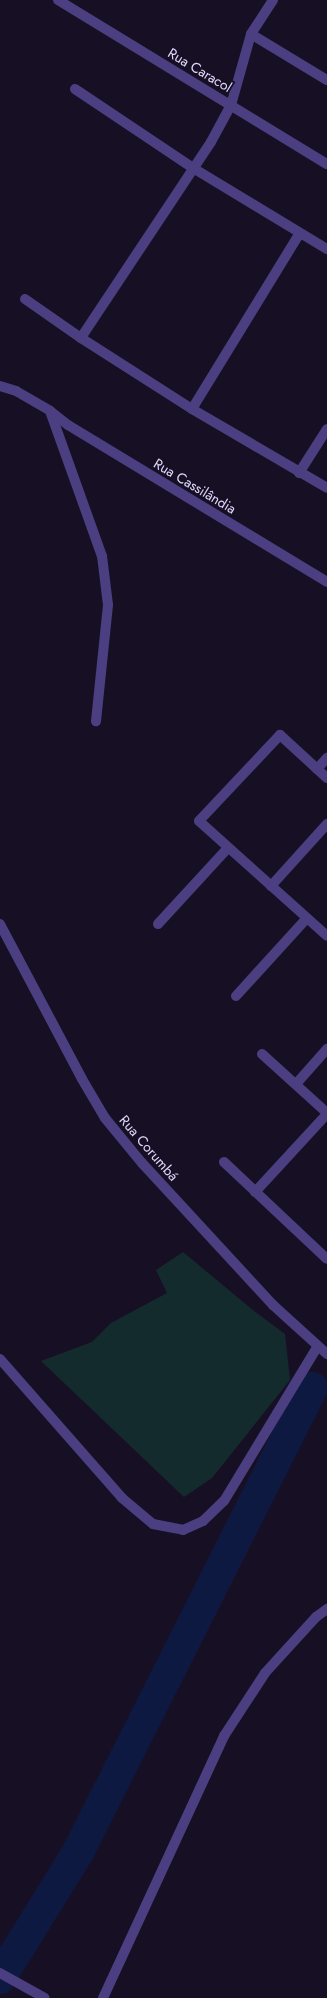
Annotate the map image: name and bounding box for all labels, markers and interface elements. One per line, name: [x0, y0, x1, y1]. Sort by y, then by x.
street label: Rua Caracol: [165, 44, 235, 96]
street label: Rua Cassilândia: [151, 455, 239, 517]
street label: Rua Corumbá: [116, 1112, 182, 1184]

